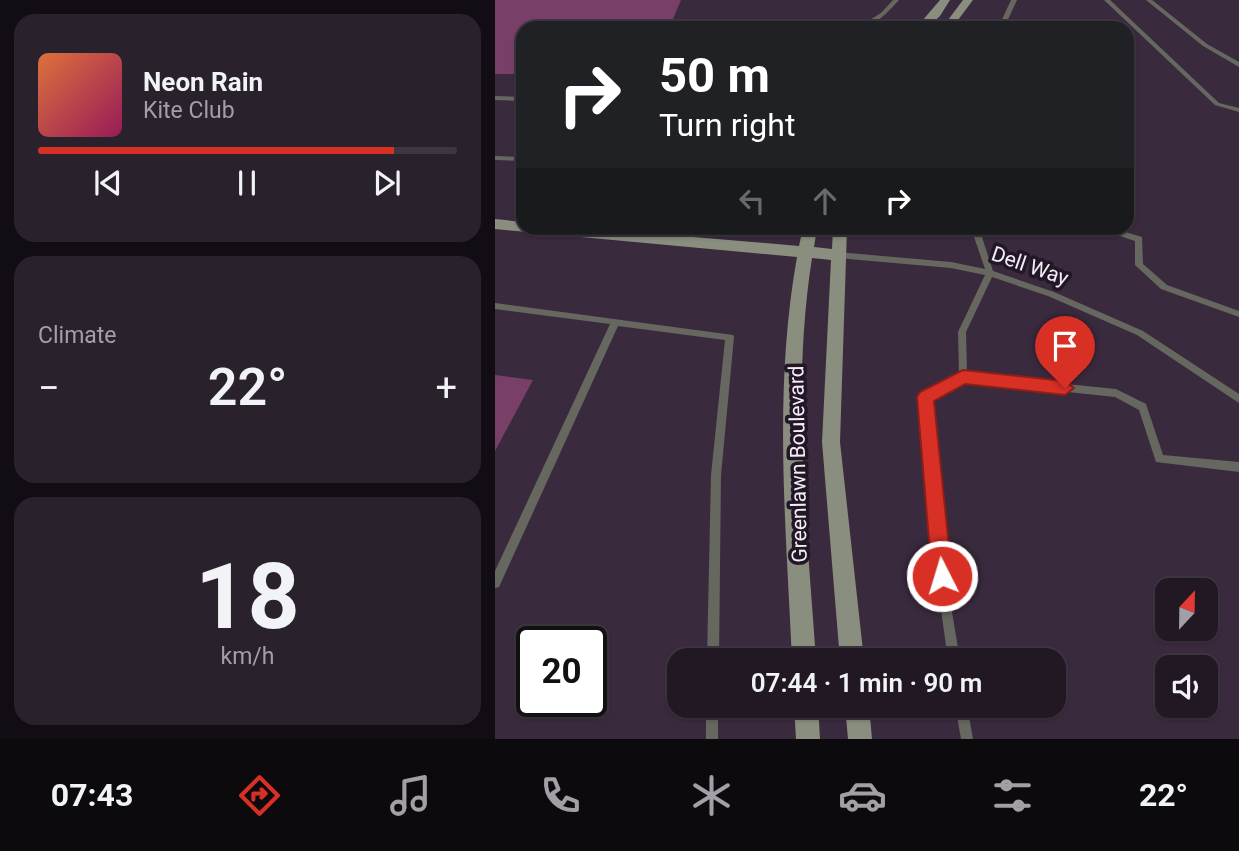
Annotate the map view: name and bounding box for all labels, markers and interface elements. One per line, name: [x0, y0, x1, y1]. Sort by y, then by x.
text: 50 m: [659, 47, 770, 104]
icon: right: [544, 49, 635, 140]
text: Neon Rain: [143, 67, 263, 97]
text: Kite Club: [143, 97, 235, 124]
text: Turn right: [659, 106, 795, 144]
icon: previous: [89, 164, 127, 202]
icon: pause: [228, 164, 266, 202]
icon: next: [368, 164, 406, 202]
icon: left: [733, 182, 771, 220]
icon: ahead: [806, 182, 844, 220]
icon: right: [879, 182, 917, 220]
street label: Dell Way: [988, 242, 1072, 290]
pin: [1035, 316, 1095, 388]
text: Climate: [38, 322, 117, 349]
icon: arrive: [1046, 327, 1084, 365]
text: 22°: [208, 357, 287, 418]
street label: Greenlawn Boulevard: [784, 365, 812, 563]
text: −: [38, 366, 60, 410]
text: +: [435, 366, 457, 410]
position arrow: [905, 539, 979, 613]
text: 18: [195, 544, 300, 650]
north arrow: [1155, 578, 1218, 640]
map controls: [1155, 578, 1218, 718]
speed limit sign: 20: [516, 626, 607, 717]
text: km/h: [221, 643, 275, 670]
button: sound: [1155, 655, 1218, 718]
text: 07:44 · 1 min · 90 m: [751, 668, 982, 698]
icon: directions: [235, 771, 284, 820]
icon: music: [386, 771, 435, 820]
icon: phone: [536, 771, 585, 820]
icon: climate: [687, 771, 736, 820]
icon: car: [838, 771, 887, 820]
icon: filters: [988, 771, 1037, 820]
text: 07:43: [51, 776, 133, 814]
text: 22°: [1139, 776, 1188, 814]

